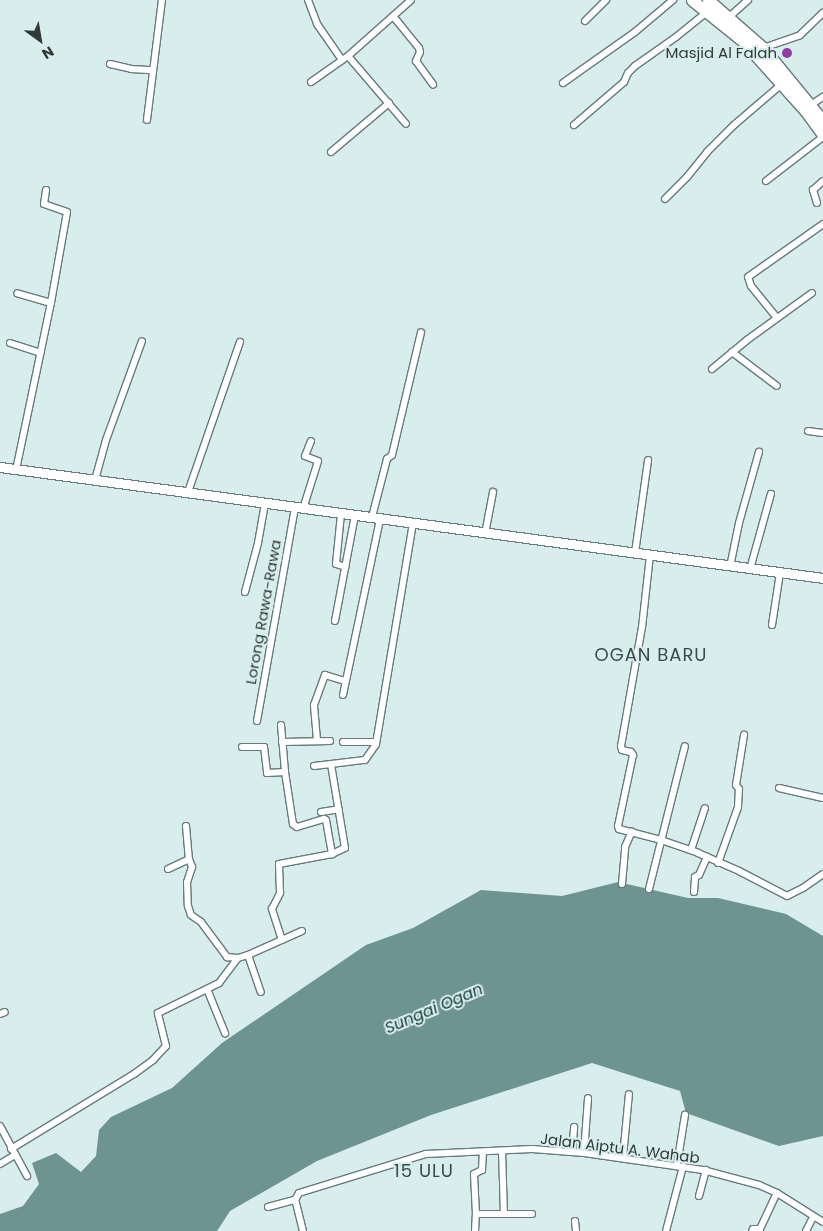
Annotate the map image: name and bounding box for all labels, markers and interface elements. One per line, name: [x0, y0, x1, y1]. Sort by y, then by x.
north arrow: [15, 15, 65, 65]
text: N: [38, 41, 58, 64]
place label: Masjid Al Falah: [666, 44, 777, 62]
marker: Masjid Al Falah: [781, 47, 793, 59]
street label: Lorong Rawa-Rawa: [241, 538, 285, 686]
district label: OGAN BARU: [593, 644, 709, 666]
water label: Sungai Ogan: [382, 980, 486, 1038]
street label: Jalan Aiptu A. Wahab: [539, 1129, 701, 1167]
district label: 15 ULU: [393, 1160, 455, 1182]

